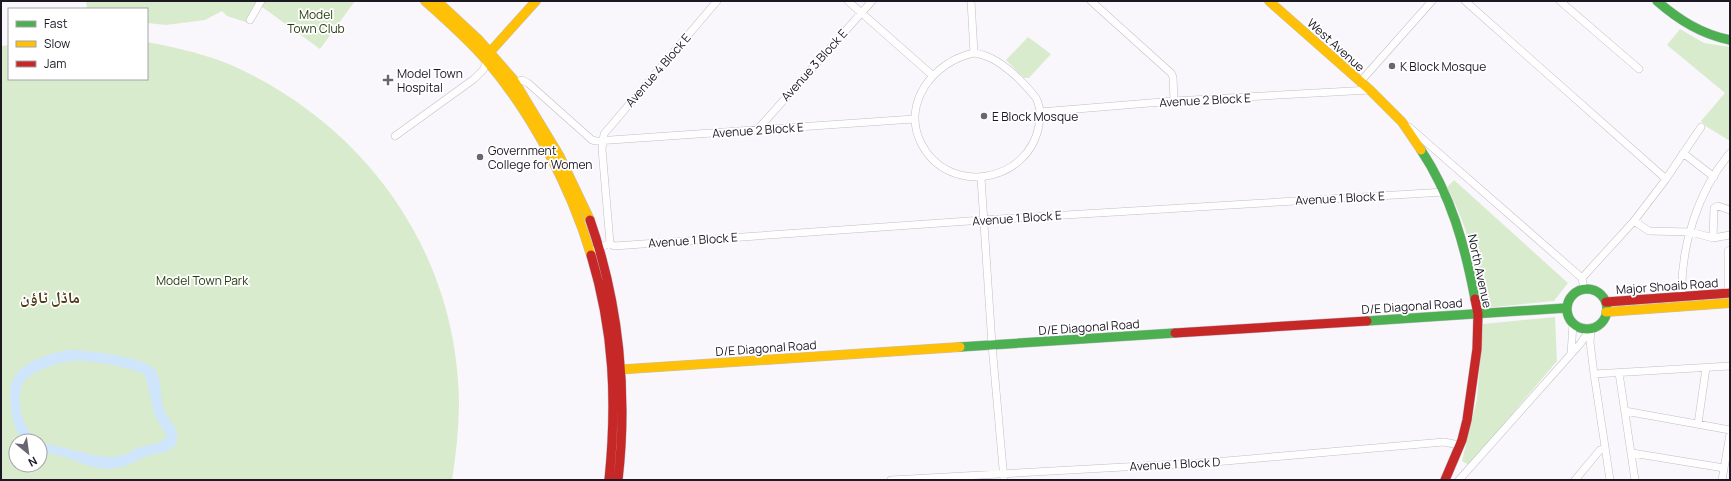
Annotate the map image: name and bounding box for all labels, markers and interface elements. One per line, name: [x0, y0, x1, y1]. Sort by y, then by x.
park label: Model Town Club: [287, 6, 345, 37]
legend: [8, 8, 148, 80]
text: Fast: [44, 15, 68, 32]
street label: West Avenue: [1304, 15, 1368, 75]
street label: Avenue 3 Block E: [777, 25, 851, 105]
street label: Avenue 4 Block E: [621, 30, 695, 110]
text: Slow: [44, 35, 70, 52]
text: Jam: [44, 55, 66, 72]
place label: K Block Mosque: [1400, 58, 1486, 75]
marker: K Block Mosque: [1387, 61, 1397, 71]
place label: Model Town Hospital: [397, 65, 463, 96]
marker: Model Town Hospital: [382, 74, 394, 86]
street label: Avenue 2 Block E: [1159, 89, 1251, 111]
place label: E Block Mosque: [992, 108, 1078, 125]
marker: E Block Mosque: [979, 111, 989, 121]
street label: Avenue 2 Block E: [712, 118, 805, 142]
place label: Government College for Women: [488, 142, 592, 173]
marker: Government College for Women: [475, 152, 485, 162]
street label: Avenue 1 Block E: [1295, 187, 1385, 209]
street label: Avenue 1 Block E: [972, 206, 1062, 230]
street label: Avenue 1 Block E: [648, 228, 738, 252]
street label: North Avenue: [1464, 233, 1496, 309]
park label: Model Town Park: [156, 272, 249, 289]
street label: Major Shoaib Road: [1615, 274, 1719, 298]
district label: ماڈل ٹاؤن: [20, 286, 80, 308]
street label: D/E Diagonal Road: [1361, 294, 1463, 318]
street label: D/E Diagonal Road: [1038, 315, 1140, 339]
street label: D/E Diagonal Road: [715, 336, 817, 360]
north arrow: [8, 433, 48, 473]
street label: Avenue 1 Block D: [1129, 453, 1221, 475]
text: N: [26, 454, 40, 471]

